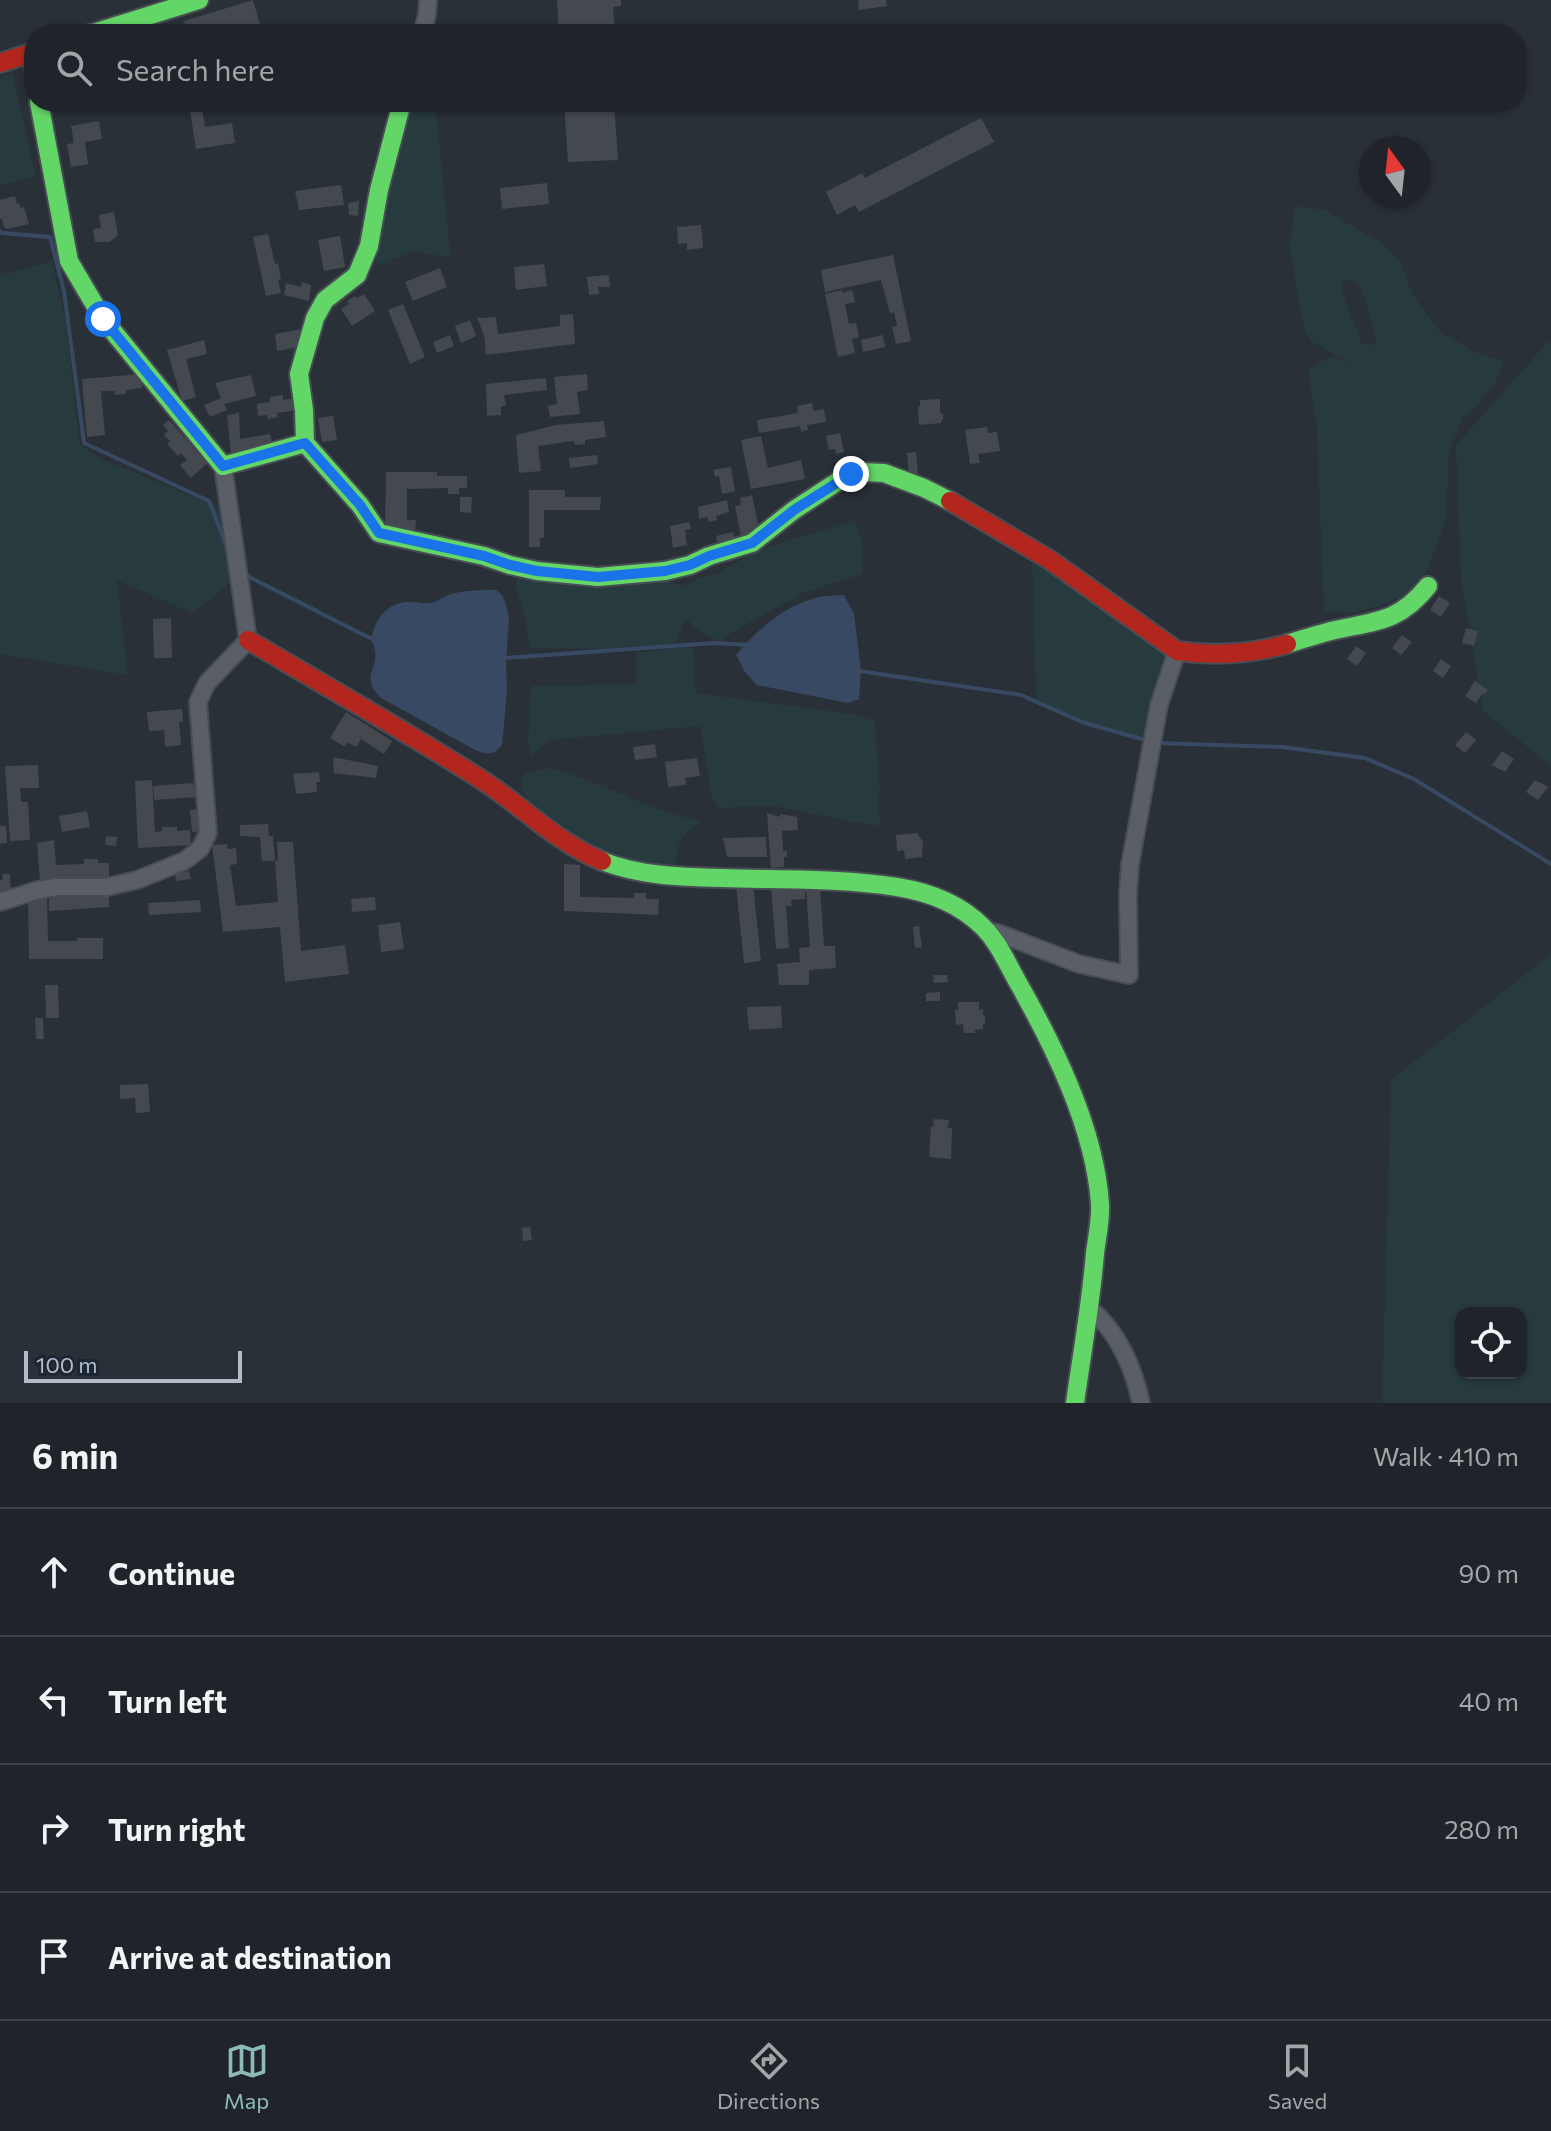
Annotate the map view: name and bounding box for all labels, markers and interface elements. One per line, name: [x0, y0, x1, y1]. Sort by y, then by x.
search box: [24, 24, 1527, 112]
icon: search: [52, 46, 96, 90]
text: Search here: [116, 50, 275, 87]
north arrow: [1359, 136, 1431, 208]
route start: [85, 301, 121, 337]
route end: [833, 456, 869, 492]
map controls: [1455, 1307, 1527, 1379]
button: locate: [1455, 1307, 1527, 1379]
scale bar: [24, 1347, 242, 1383]
text: 100 m: [36, 1351, 98, 1378]
text: 6 min: [32, 1434, 118, 1476]
text: Walk · 410 m: [1373, 1440, 1519, 1471]
icon: ahead: [32, 1550, 76, 1594]
text: Continue: [108, 1554, 235, 1591]
text: 90 m: [1459, 1557, 1519, 1588]
icon: left: [32, 1678, 76, 1722]
text: Turn left: [108, 1682, 227, 1719]
text: 40 m: [1459, 1685, 1519, 1716]
icon: right: [32, 1806, 76, 1850]
text: Turn right: [108, 1810, 245, 1847]
text: 280 m: [1444, 1813, 1519, 1844]
icon: arrive: [32, 1934, 76, 1978]
text: Arrive at destination: [108, 1938, 392, 1975]
tab: Map: [224, 2039, 269, 2114]
tab: Directions: [717, 2039, 820, 2114]
tab: Saved: [1268, 2039, 1327, 2114]

